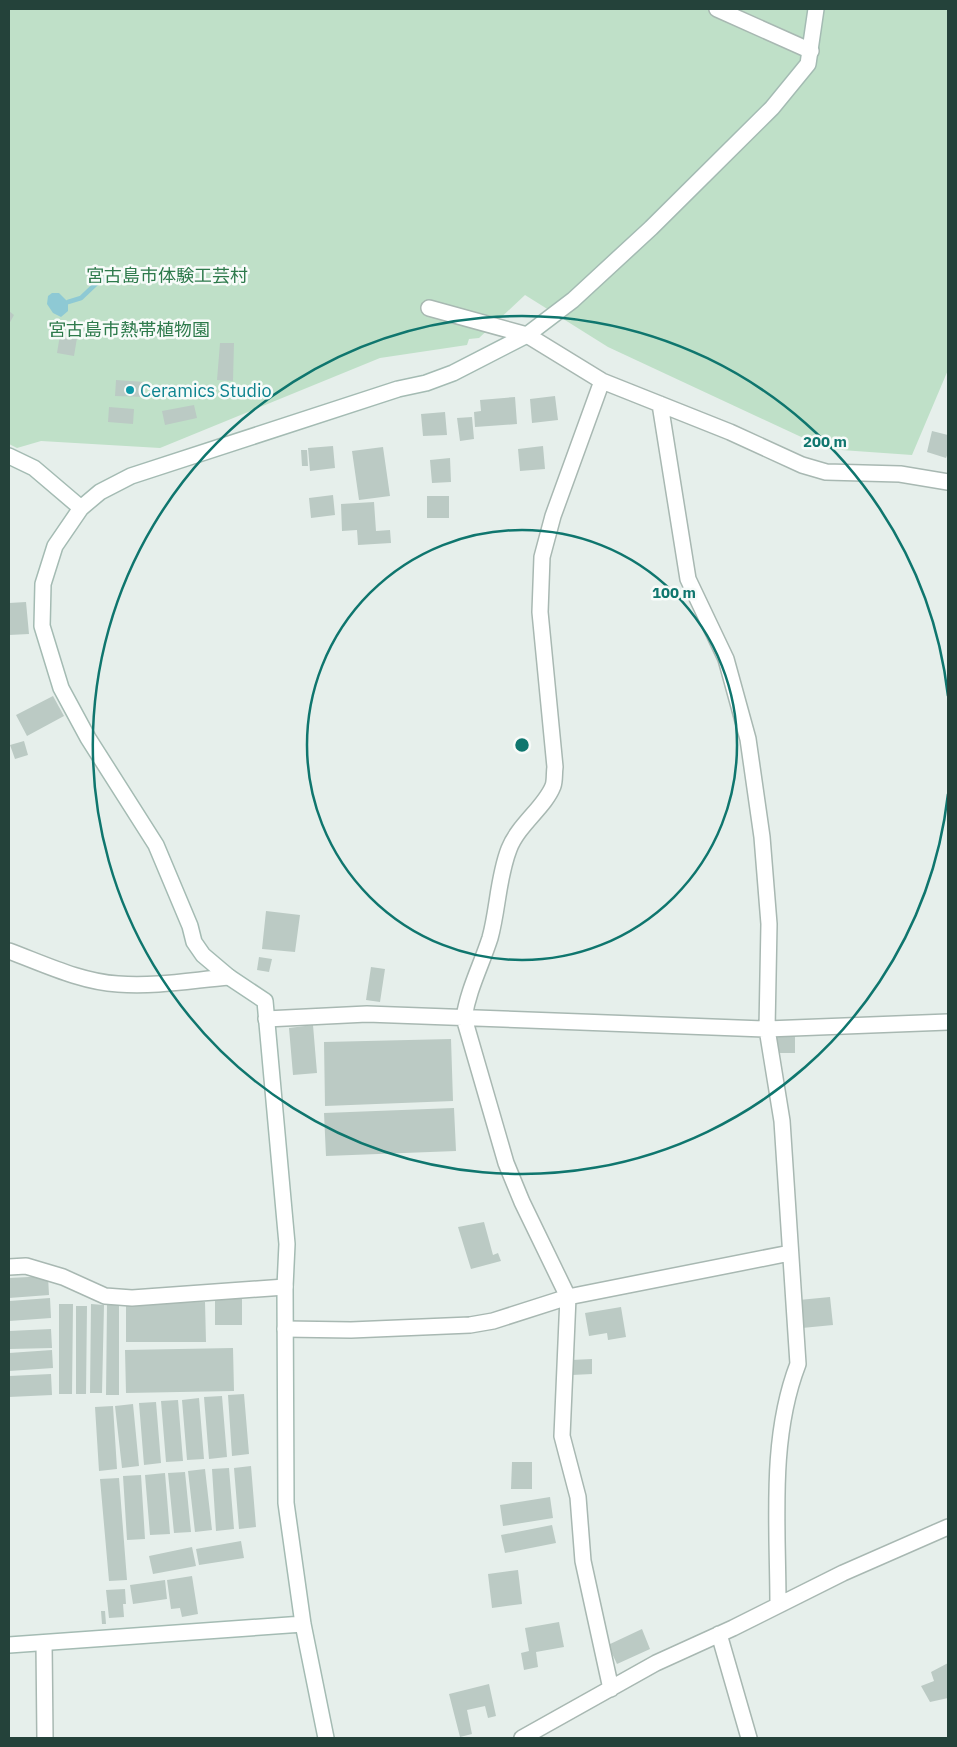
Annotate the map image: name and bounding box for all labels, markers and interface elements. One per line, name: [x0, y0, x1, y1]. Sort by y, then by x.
park label: 宮古島市体験工芸村: [86, 264, 248, 287]
park label: 宮古島市熱帯植物園: [48, 318, 210, 341]
place label: Ceramics Studio: [140, 379, 272, 402]
marker: Ceramics Studio: [124, 384, 136, 396]
text: 200 m: [803, 432, 847, 451]
text: 100 m: [652, 583, 696, 602]
centre of rings: [513, 736, 531, 754]

